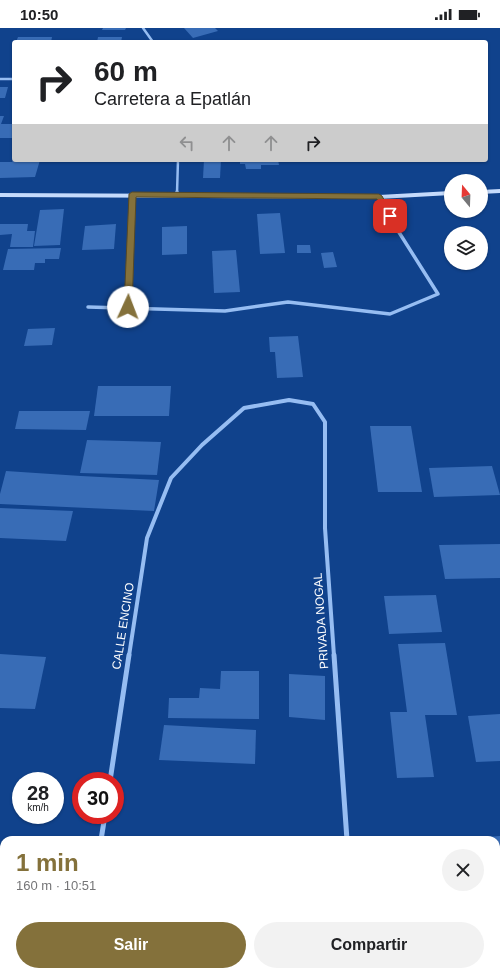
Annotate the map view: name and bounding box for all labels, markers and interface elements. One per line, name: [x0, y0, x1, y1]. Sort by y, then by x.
text: 10:50: [20, 6, 58, 23]
icon: right: [28, 56, 80, 108]
text: 60 m: [94, 56, 158, 87]
text: Carretera a Epatlán: [94, 89, 251, 109]
icon: left: [176, 132, 198, 154]
icon: ahead: [218, 132, 240, 154]
icon: ahead: [260, 132, 282, 154]
icon: right: [302, 132, 324, 154]
north arrow: [444, 174, 488, 218]
map controls: [444, 174, 488, 270]
pin: [373, 199, 407, 233]
icon: arrive: [379, 205, 401, 227]
button: layers: [444, 226, 488, 270]
position arrow: [107, 286, 149, 328]
street label: PRIVADA NOGAL: [311, 572, 331, 670]
street label: CALLE ENCINO: [109, 581, 137, 671]
speed limit sign: 30: [72, 772, 124, 824]
text: 28: [27, 782, 49, 804]
text: km/h: [27, 802, 49, 813]
text: 1 min: [16, 849, 79, 876]
button: close: [442, 849, 484, 891]
text: 160 m · 10:51: [16, 878, 96, 893]
button: Salir: [16, 922, 246, 968]
button: Compartir: [254, 922, 484, 968]

